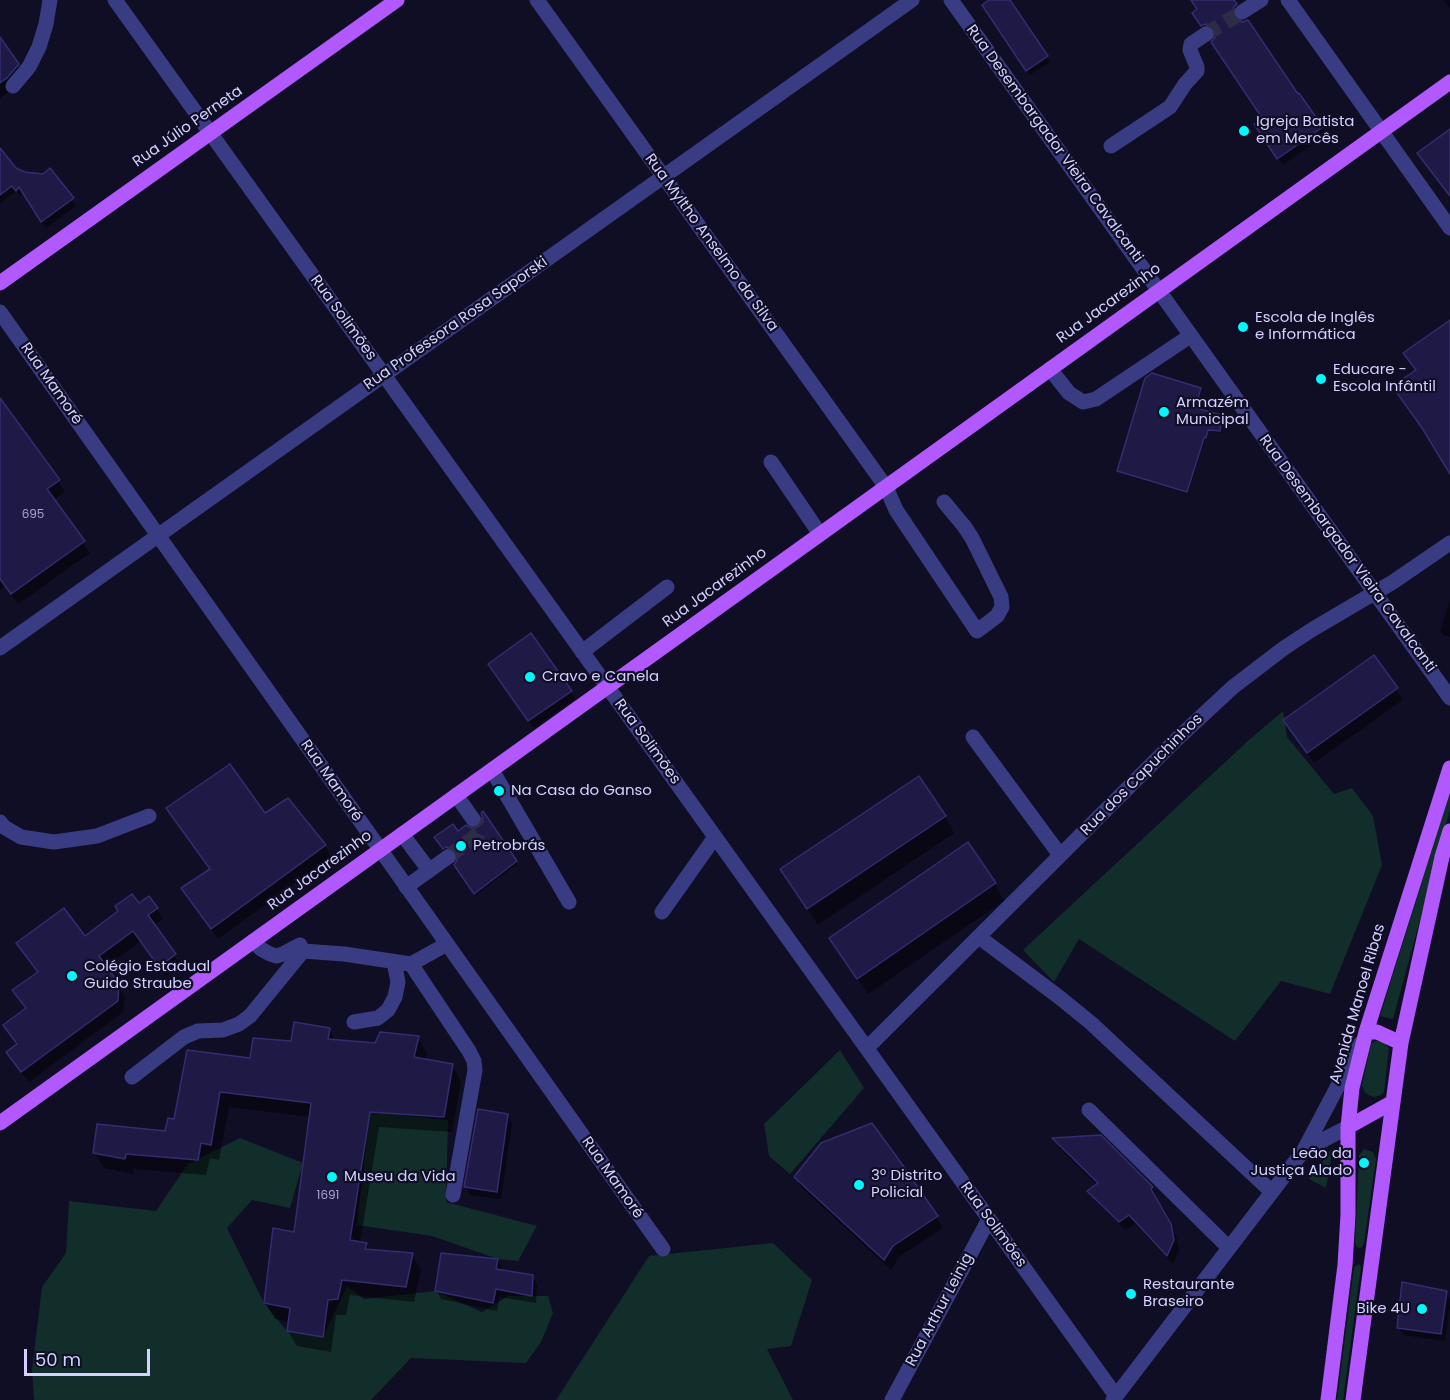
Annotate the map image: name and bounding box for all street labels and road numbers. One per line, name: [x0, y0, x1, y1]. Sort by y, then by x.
street label: Rua Desembargador Vieira Cavalcanti: [962, 22, 1146, 266]
street label: Rua Júlio Perneta: [130, 82, 246, 172]
street label: Rua Myltho Anselmo da Silva: [640, 151, 782, 335]
street label: Rua Professora Rosa Saporski: [361, 253, 551, 395]
street label: Rua Jacarezinho: [1053, 260, 1165, 348]
street label: Rua Solimões: [306, 272, 380, 364]
street label: Rua Mamoré: [16, 340, 86, 428]
street label: Rua Desembargador Vieira Cavalcanti: [1255, 432, 1439, 676]
street label: Rua Jacarezinho: [659, 544, 771, 632]
street label: Rua Solimões: [610, 696, 684, 788]
street label: Rua dos Capuchinhos: [1077, 710, 1207, 840]
street label: Rua Mamoré: [296, 737, 366, 825]
street label: Rua Jacarezinho: [264, 827, 376, 915]
street label: Avenida Manoel Ribas: [1327, 922, 1389, 1086]
street label: Rua Mamoré: [577, 1134, 647, 1222]
street label: Rua Solimões: [956, 1179, 1030, 1271]
street label: Rua Arthur Leinig: [903, 1250, 977, 1370]

